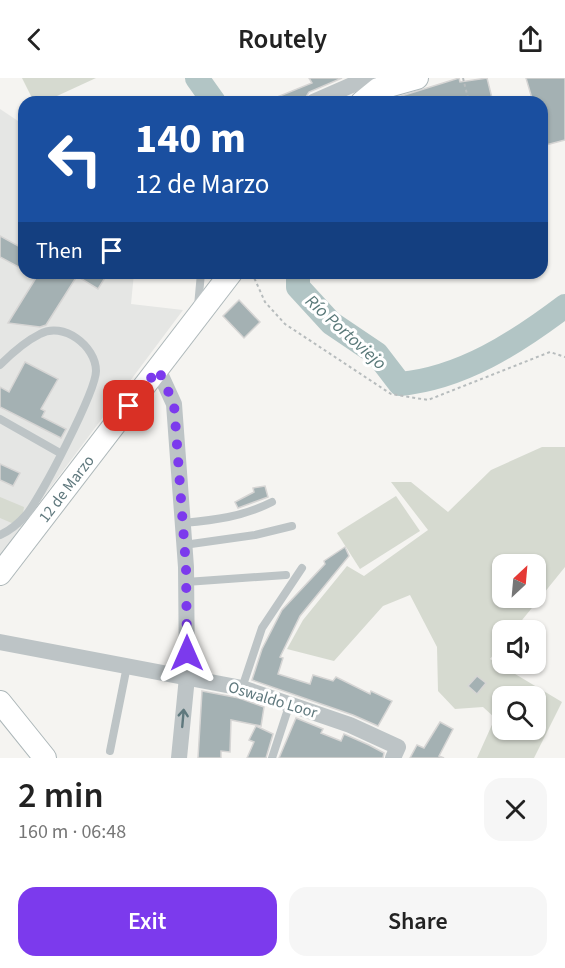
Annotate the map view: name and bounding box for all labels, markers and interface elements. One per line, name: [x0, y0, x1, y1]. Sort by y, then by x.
text: Routely: [238, 20, 327, 59]
icon: back: [18, 23, 51, 56]
icon: share: [514, 23, 547, 56]
text: 140 m: [135, 109, 246, 169]
icon: left: [36, 120, 114, 198]
text: 12 de Marzo: [135, 165, 269, 204]
icon: arrive: [95, 234, 128, 267]
text: Then: [36, 235, 83, 267]
water label: Río Portoviejo: [300, 289, 392, 376]
pin: [103, 380, 154, 431]
icon: arrive: [112, 389, 145, 422]
street label: 12 de Marzo: [34, 451, 100, 527]
north arrow: [492, 554, 546, 608]
map controls: [492, 554, 546, 740]
button: sound: [492, 620, 546, 674]
position arrow: [155, 621, 219, 685]
street label: Oswaldo Loor: [225, 676, 320, 724]
button: search: [492, 686, 546, 740]
one-way arrow: [178, 708, 189, 728]
text: 2 min: [18, 770, 104, 821]
button: close: [484, 778, 547, 841]
text: 160 m · 06:48: [18, 818, 126, 846]
button: Exit: [18, 887, 277, 956]
button: Share: [289, 887, 547, 956]

